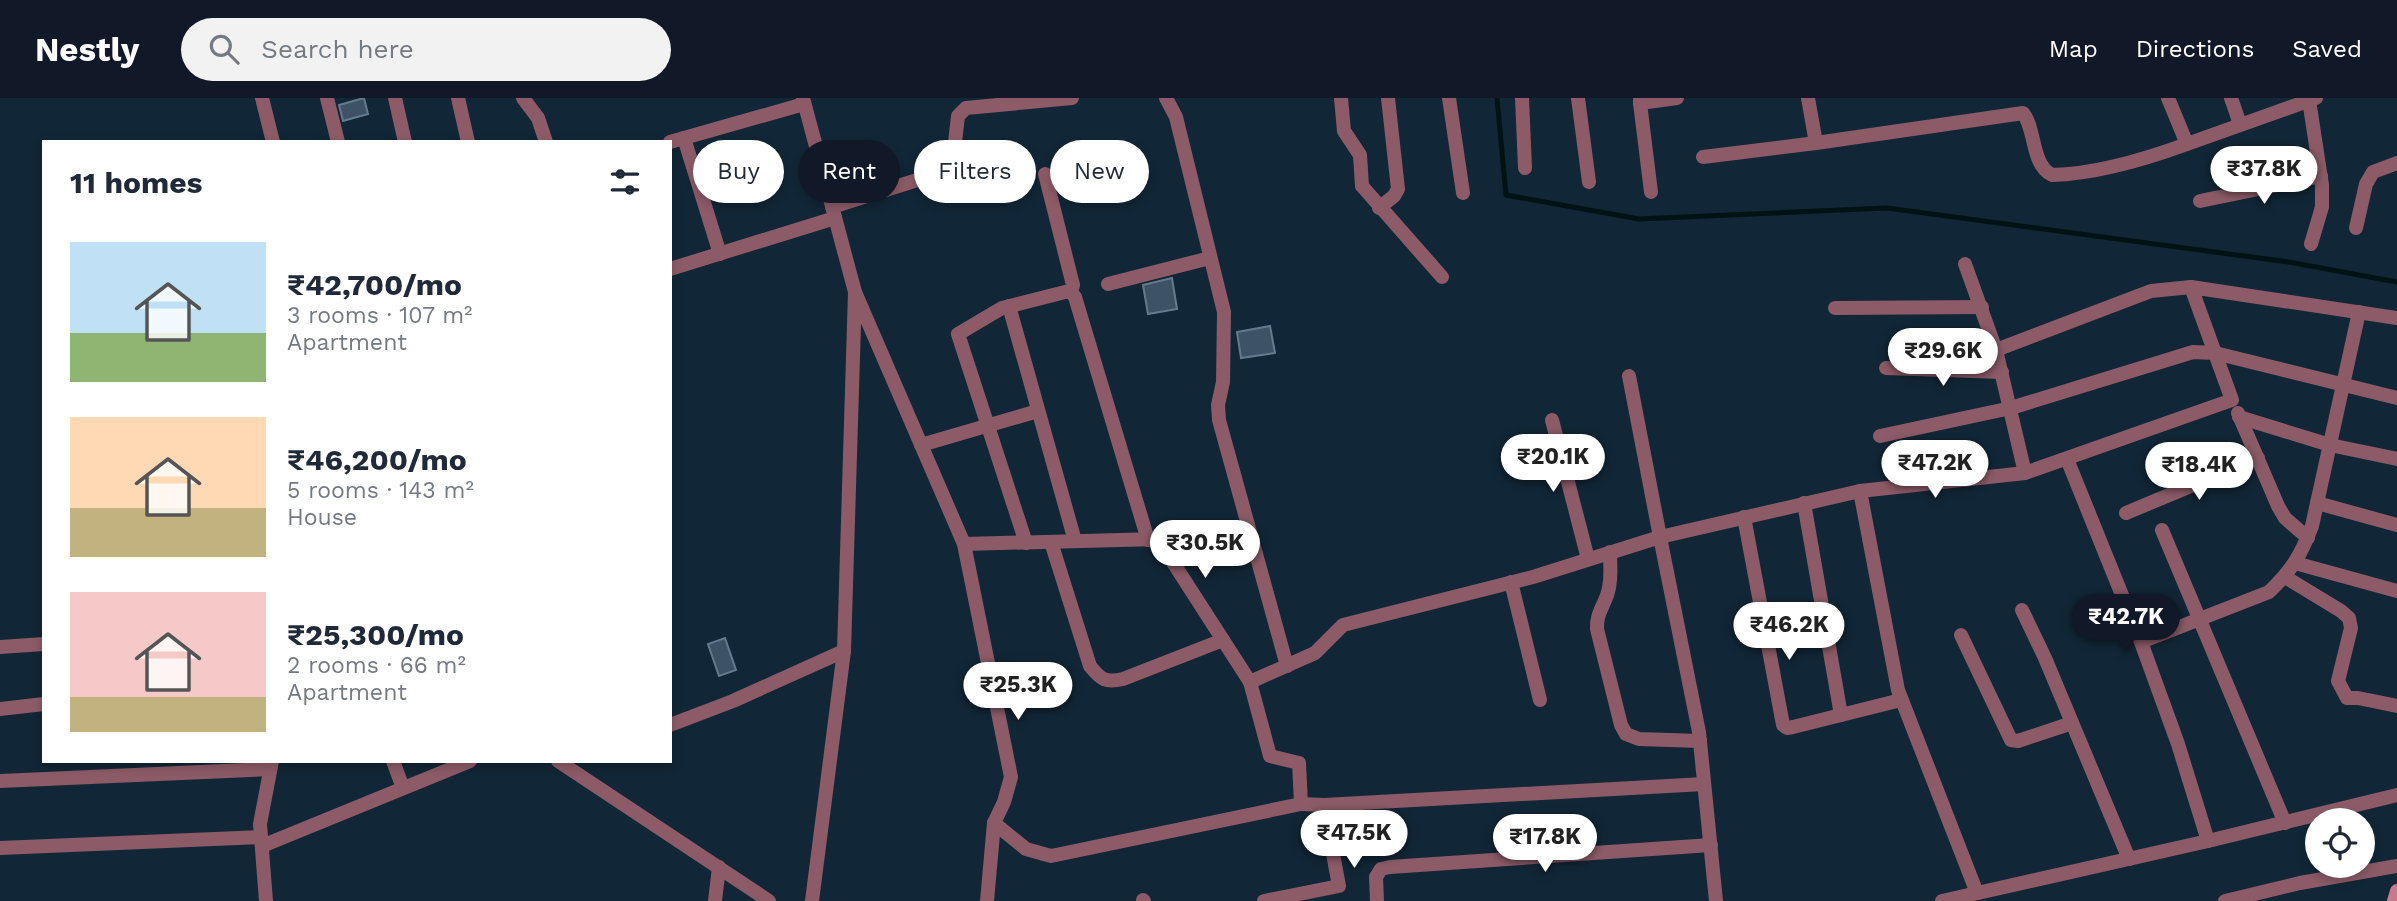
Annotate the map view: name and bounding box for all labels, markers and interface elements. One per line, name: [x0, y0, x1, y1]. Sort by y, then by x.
search box: [181, 18, 671, 81]
text: Nestly: [35, 30, 139, 69]
icon: search: [205, 30, 243, 68]
text: Search here: [261, 34, 414, 64]
text: Map: [2049, 35, 2098, 63]
text: Directions: [2136, 35, 2254, 63]
text: Saved: [2292, 35, 2362, 63]
chip: Buy: [693, 140, 784, 203]
chip: Rent: [798, 140, 900, 203]
chip: Filters: [914, 140, 1036, 203]
chip: New: [1050, 140, 1149, 203]
pin: ₹37.8K: [2207, 146, 2321, 206]
text: ₹37.8K: [2226, 155, 2302, 182]
icon: filters: [606, 163, 644, 201]
text: 11 homes: [70, 165, 203, 200]
text: ₹42,700/mo: [287, 267, 462, 302]
icon: home: [126, 270, 210, 354]
text: 3 rooms · 107 m²: [287, 302, 473, 329]
pin: ₹29.6K: [1886, 328, 2000, 388]
text: Apartment: [287, 329, 407, 356]
text: ₹29.6K: [1904, 337, 1982, 364]
pin: ₹20.1K: [1496, 434, 1610, 494]
pin: ₹47.2K: [1878, 440, 1992, 500]
text: ₹46,200/mo: [287, 442, 467, 477]
pin: ₹18.4K: [2142, 442, 2256, 502]
text: ₹20.1K: [1517, 443, 1589, 470]
icon: home: [126, 445, 210, 529]
text: ₹47.2K: [1897, 449, 1973, 476]
text: ₹18.4K: [2161, 451, 2237, 478]
text: 5 rooms · 143 m²: [287, 477, 474, 504]
text: House: [287, 504, 357, 531]
pin: ₹30.5K: [1148, 520, 1262, 580]
text: ₹30.5K: [1166, 529, 1244, 556]
pin: ₹42.7K: [2069, 594, 2183, 654]
pin: ₹46.2K: [1732, 602, 1846, 662]
text: ₹42.7K: [2088, 603, 2164, 630]
text: ₹46.2K: [1749, 611, 1829, 638]
text: ₹25,300/mo: [287, 617, 464, 652]
icon: home: [126, 620, 210, 704]
text: 2 rooms · 66 m²: [287, 652, 466, 679]
pin: ₹25.3K: [961, 662, 1075, 722]
text: ₹25.3K: [979, 671, 1057, 698]
text: Apartment: [287, 679, 407, 706]
map controls: [2305, 808, 2375, 878]
button: locate: [2305, 808, 2375, 878]
pin: ₹47.5K: [1297, 810, 1411, 870]
pin: ₹17.8K: [1488, 814, 1602, 874]
text: ₹47.5K: [1317, 819, 1391, 846]
text: ₹17.8K: [1509, 823, 1581, 850]

